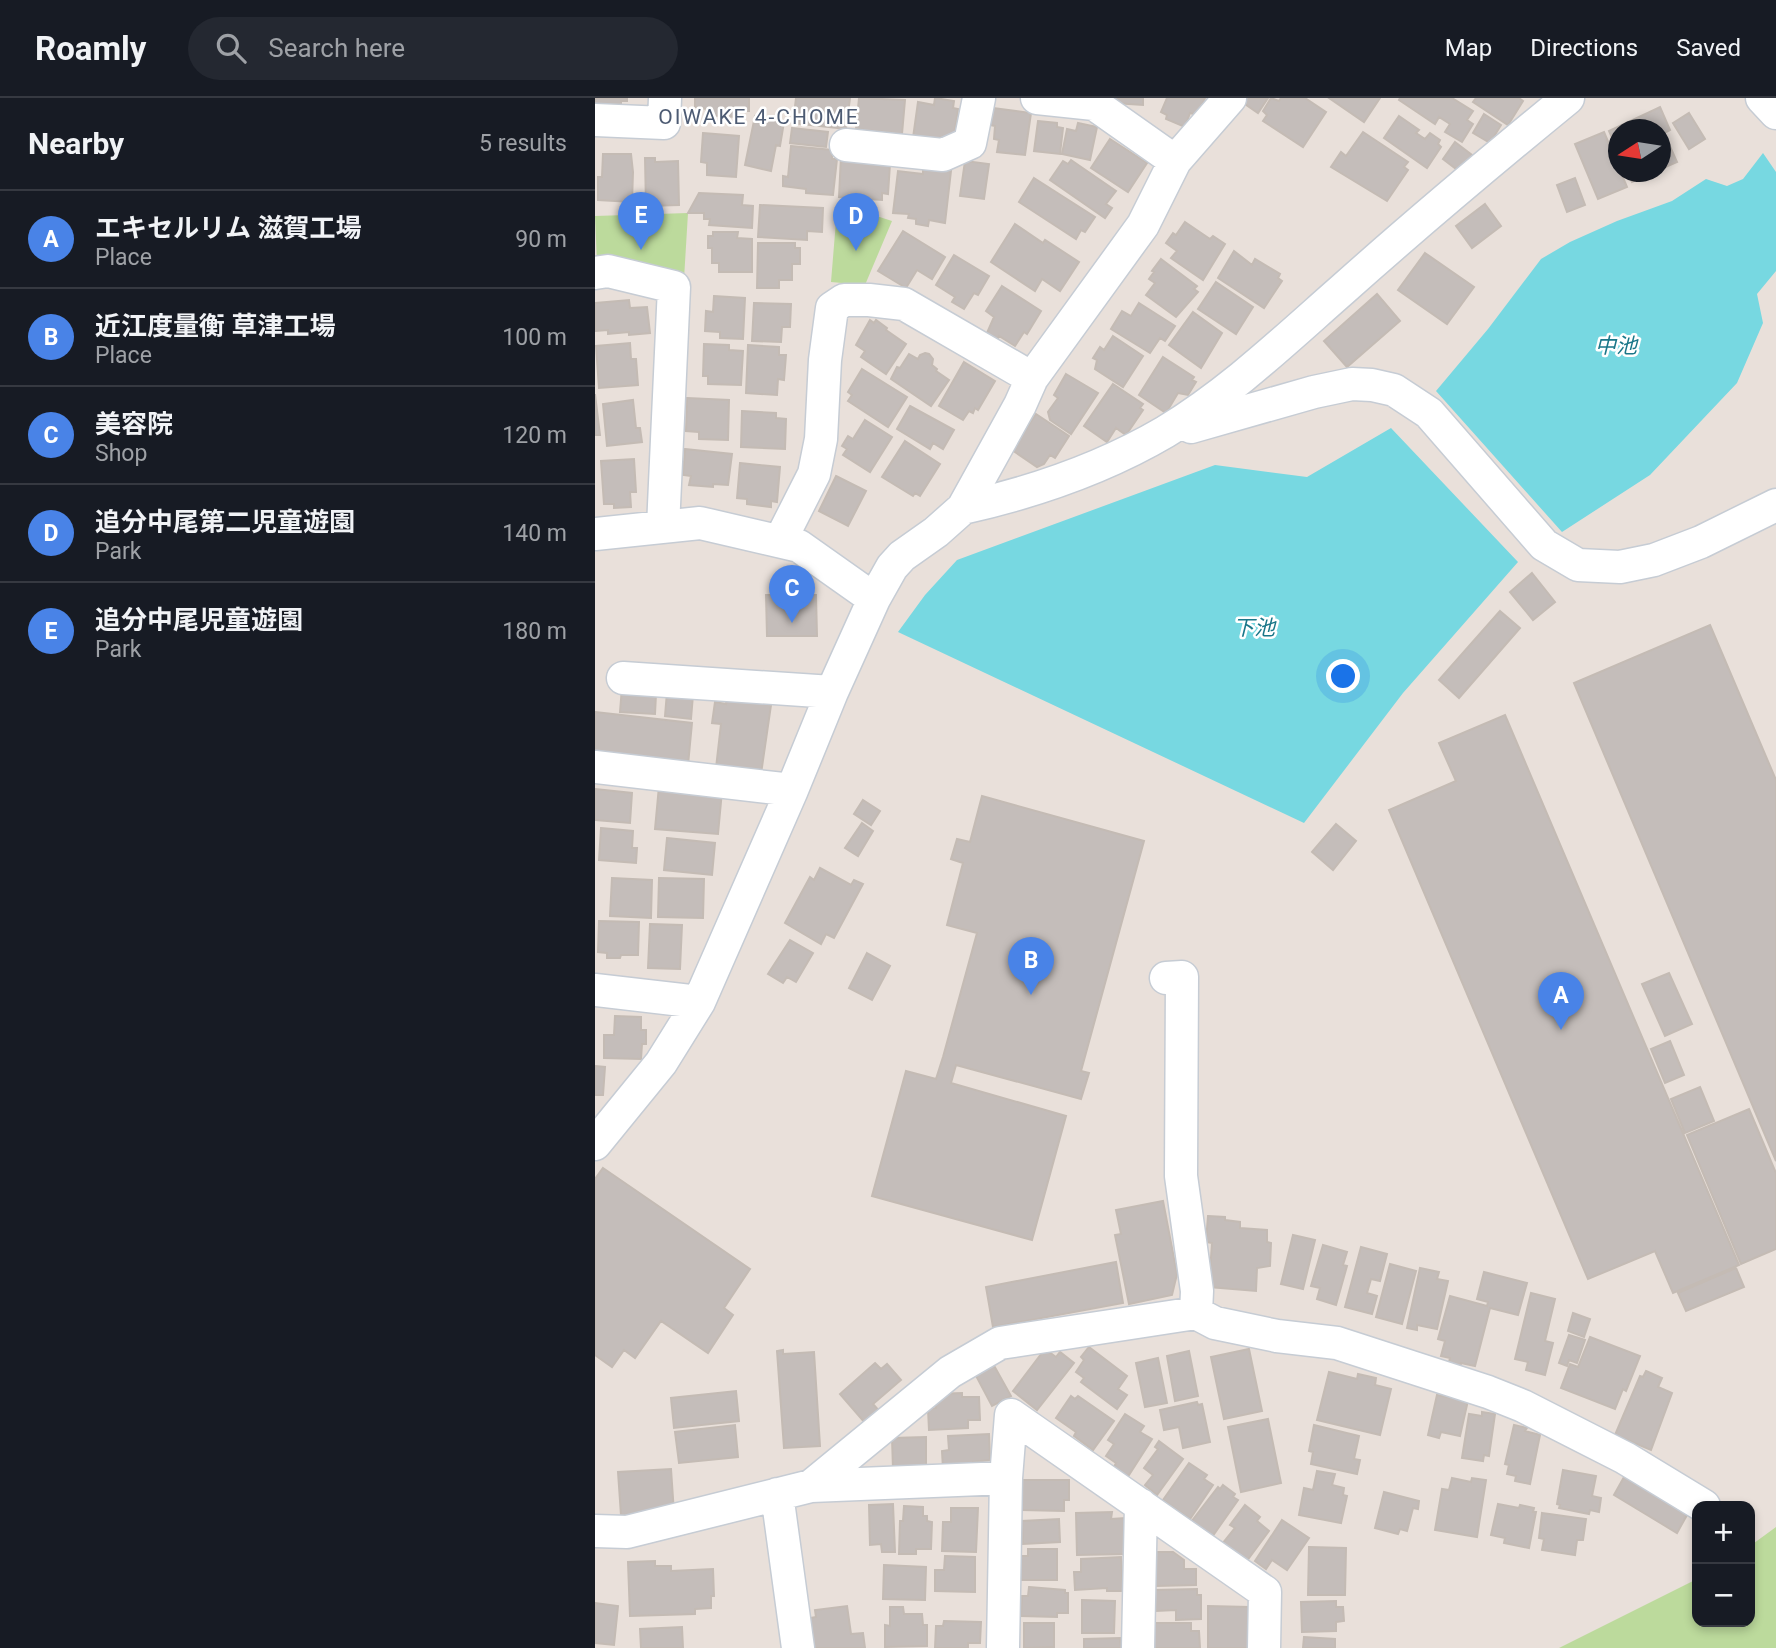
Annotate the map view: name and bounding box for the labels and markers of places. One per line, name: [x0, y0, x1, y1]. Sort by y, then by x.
pin: E: [618, 192, 664, 250]
pin: D: [833, 193, 879, 251]
pin: C: [769, 565, 815, 623]
pin: B: [1008, 937, 1054, 995]
pin: A: [1538, 972, 1584, 1030]

